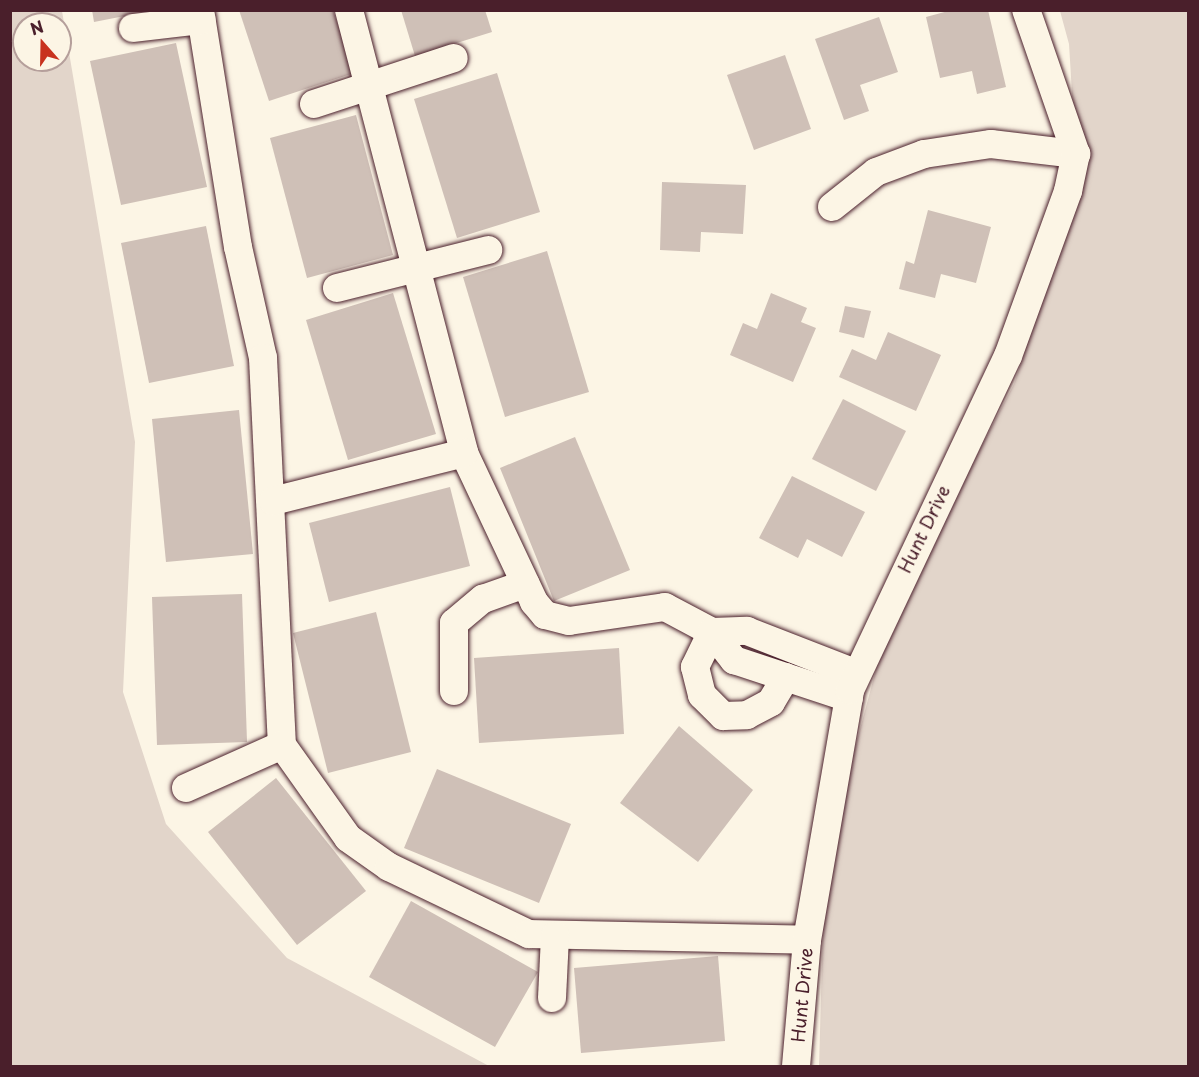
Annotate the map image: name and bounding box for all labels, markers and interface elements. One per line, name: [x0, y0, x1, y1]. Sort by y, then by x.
north arrow: [12, 12, 72, 72]
text: N: [26, 14, 47, 40]
street label: Hunt Drive: [894, 482, 954, 576]
street label: Hunt Drive: [787, 947, 817, 1043]

